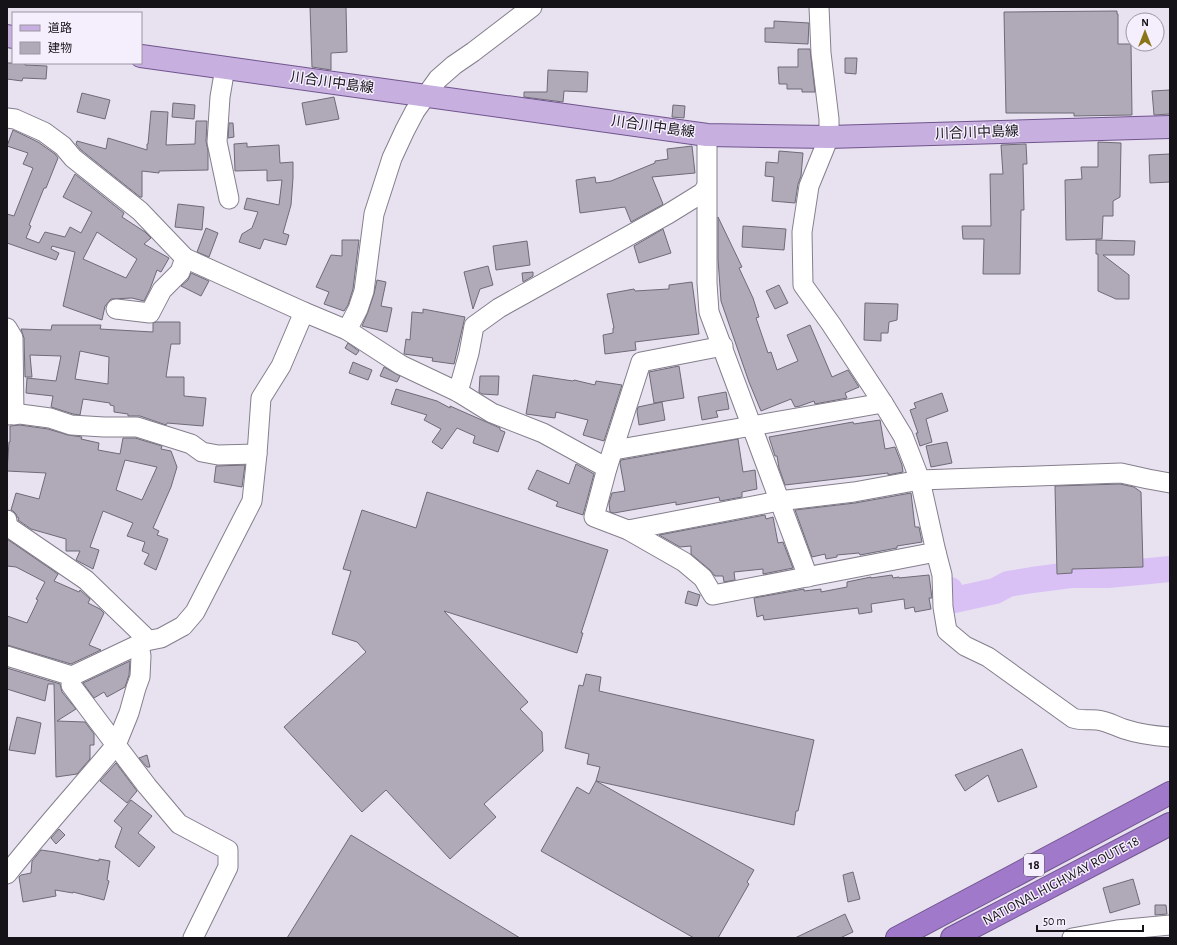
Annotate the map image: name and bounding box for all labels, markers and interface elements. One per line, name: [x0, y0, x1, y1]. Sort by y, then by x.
legend: [12, 12, 142, 64]
north arrow: [1125, 12, 1165, 52]
text: N: [1141, 17, 1149, 28]
text: 道路: [48, 21, 72, 34]
text: 建物: [48, 41, 72, 54]
street label: 川合川中島線: [289, 69, 375, 96]
street label: 川合川中島線: [610, 113, 696, 140]
street label: 川合川中島線: [935, 124, 1019, 141]
street label: NATIONAL HIGHWAY ROUTE 18: [981, 834, 1141, 928]
road number: 18: [1024, 854, 1044, 876]
scale bar: [1037, 907, 1143, 933]
text: 50 m: [1043, 915, 1066, 927]

